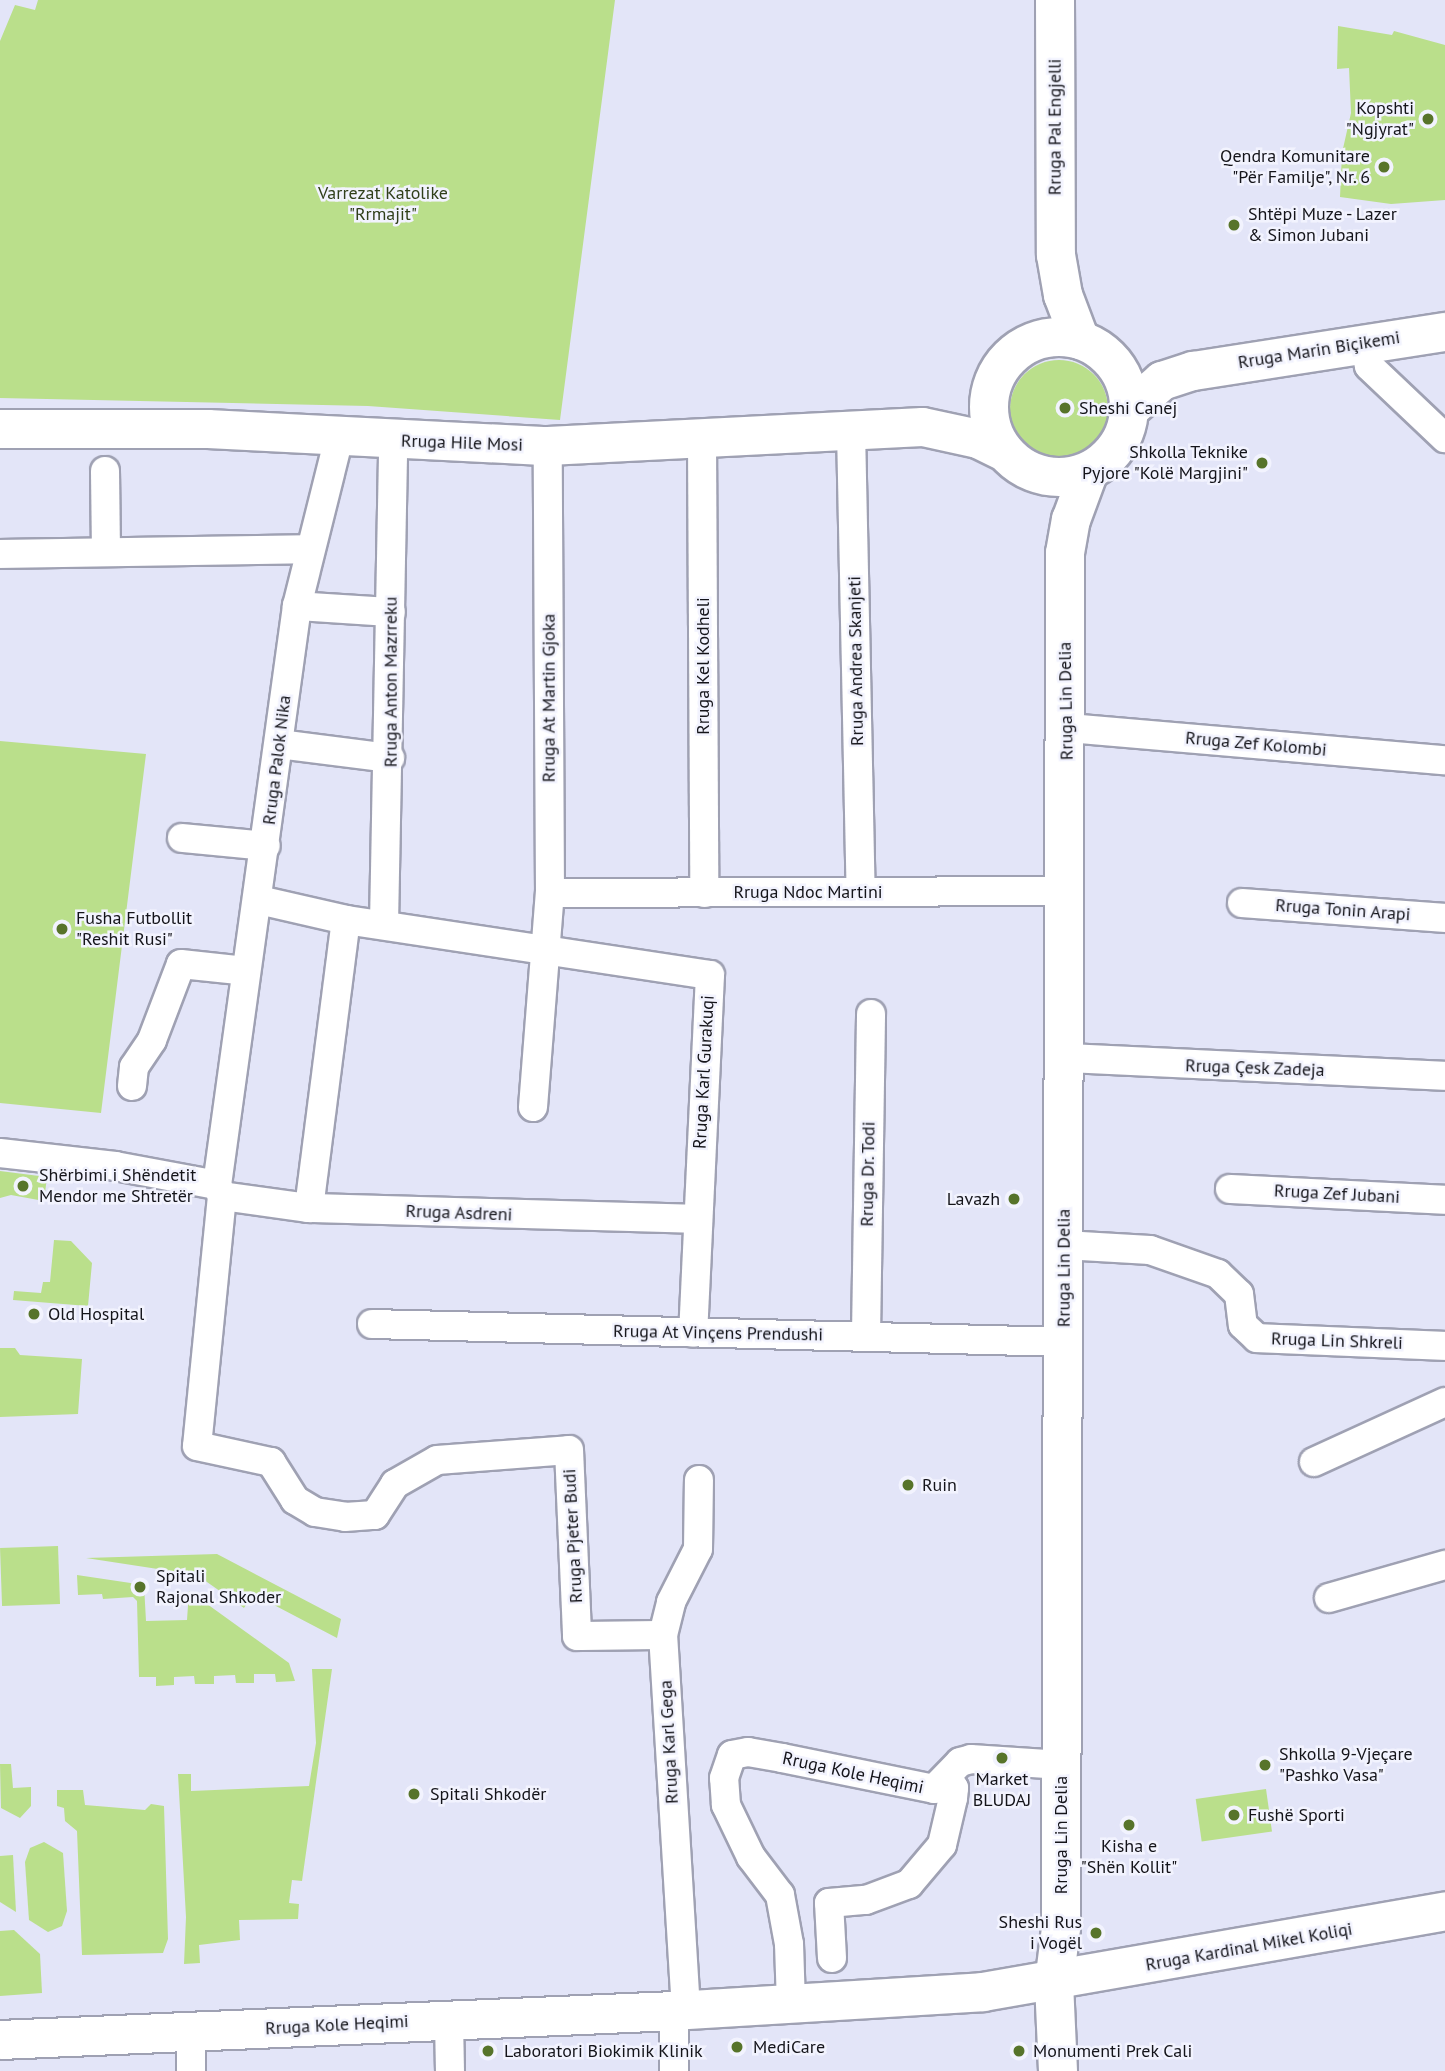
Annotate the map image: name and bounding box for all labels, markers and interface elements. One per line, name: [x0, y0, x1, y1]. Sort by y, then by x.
street label: Rruga Pal Engjelli: [1044, 59, 1066, 195]
place label: Kopshti "Ngjyrat": [1346, 98, 1414, 140]
marker: Kopshti "Ngjyrat": [1420, 111, 1436, 127]
place label: Qendra Komunitare "Për Familje", Nr. 6: [1220, 146, 1370, 188]
marker: Qendra Komunitare "Për Familje", Nr. 6: [1376, 159, 1392, 175]
park label: Varrezat Katolike "Rrmajit": [318, 183, 448, 226]
place label: Shtëpi Muze - Lazer & Simon Jubani: [1248, 204, 1400, 246]
marker: Shtëpi Muze - Lazer & Simon Jubani: [1226, 217, 1242, 233]
street label: Rruga Marin Biçikemi: [1236, 327, 1402, 373]
place label: Sheshi Canej: [1079, 397, 1177, 419]
marker: Sheshi Canej: [1057, 400, 1073, 416]
street label: Rruga Hile Mosi: [401, 430, 523, 456]
place label: Shkolla Teknike Pyjore "Kolë Margjini": [1081, 442, 1248, 484]
marker: Shkolla Teknike Pyjore "Kolë Margjini": [1254, 455, 1270, 471]
street label: Rruga Andrea Skanjeti: [844, 576, 868, 746]
street label: Rruga Anton Mazrreku: [380, 596, 402, 768]
street label: Rruga Kel Kodheli: [692, 597, 714, 735]
street label: Rruga At Martin Gjoka: [538, 613, 560, 783]
street label: Rruga Lin Delia: [1054, 642, 1078, 760]
street label: Rruga Palok Nika: [258, 694, 296, 826]
street label: Rruga Zef Kolombi: [1184, 727, 1328, 761]
street label: Rruga Ndoc Martini: [733, 881, 883, 903]
street label: Rruga Tonin Arapi: [1274, 894, 1412, 926]
place label: Fusha Futbollit "Reshit Rusi": [76, 908, 192, 950]
marker: Fusha Futbollit "Reshit Rusi": [54, 921, 70, 937]
street label: Rruga Karl Gurakuqi: [689, 995, 719, 1149]
street label: Rruga Çesk Zadeja: [1184, 1055, 1326, 1081]
street label: Rruga Dr. Todi: [856, 1120, 880, 1228]
place label: Shërbimi i Shëndetit Mendor me Shtretër: [39, 1165, 196, 1208]
marker: Shërbimi i Shëndetit Mendor me Shtretër: [13, 1176, 33, 1196]
street label: Rruga Zef Jubani: [1273, 1180, 1401, 1208]
place label: Lavazh: [947, 1188, 1000, 1210]
marker: Lavazh: [1006, 1191, 1022, 1207]
street label: Rruga Asdreni: [405, 1200, 513, 1226]
street label: Rruga Lin Delia: [1053, 1209, 1075, 1327]
place label: Old Hospital: [48, 1303, 144, 1325]
marker: Old Hospital: [26, 1306, 42, 1322]
street label: Rruga At Vinçens Prendushi: [612, 1320, 824, 1346]
street label: Rruga Lin Shkreli: [1271, 1328, 1403, 1354]
street label: Rruga Pjeter Budi: [559, 1468, 587, 1604]
place label: Ruin: [922, 1474, 957, 1496]
marker: Ruin: [900, 1477, 916, 1493]
place label: Spitali Rajonal Shkoder: [156, 1566, 281, 1608]
marker: Spitali Rajonal Shkoder: [130, 1577, 150, 1597]
street label: Rruga Karl Gega: [655, 1680, 683, 1804]
place label: Shkolla 9-Vjeçare "Pashko Vasa": [1279, 1744, 1413, 1786]
street label: Rruga Kole Heqimi: [780, 1747, 926, 1799]
marker: Market BLUDAJ: [994, 1750, 1010, 1766]
marker: Shkolla 9-Vjeçare "Pashko Vasa": [1257, 1757, 1273, 1773]
place label: Market BLUDAJ: [973, 1769, 1031, 1812]
street label: Rruga Lin Delia: [1050, 1776, 1072, 1894]
place label: Spitali Shkodër: [430, 1783, 546, 1805]
marker: Spitali Shkodër: [404, 1784, 424, 1804]
place label: Fushë Sporti: [1248, 1804, 1345, 1826]
marker: Fushë Sporti: [1226, 1807, 1242, 1823]
marker: Kisha e "Shën Kollit": [1121, 1817, 1137, 1833]
place label: Kisha e "Shën Kollit": [1081, 1836, 1177, 1878]
place label: Sheshi Rus i Vogël: [999, 1912, 1082, 1954]
street label: Rruga Kardinal Mikel Koliqi: [1144, 1918, 1354, 1976]
marker: Sheshi Rus i Vogël: [1088, 1925, 1104, 1941]
street label: Rruga Kole Heqimi: [265, 2010, 409, 2040]
place label: MediCare: [753, 2036, 825, 2058]
marker: MediCare: [727, 2037, 747, 2057]
place label: Laboratori Biokimik Klinik: [504, 2040, 703, 2062]
place label: Monumenti Prek Cali: [1033, 2040, 1193, 2062]
marker: Laboratori Biokimik Klinik: [478, 2041, 498, 2061]
marker: Monumenti Prek Cali: [1011, 2043, 1027, 2059]

